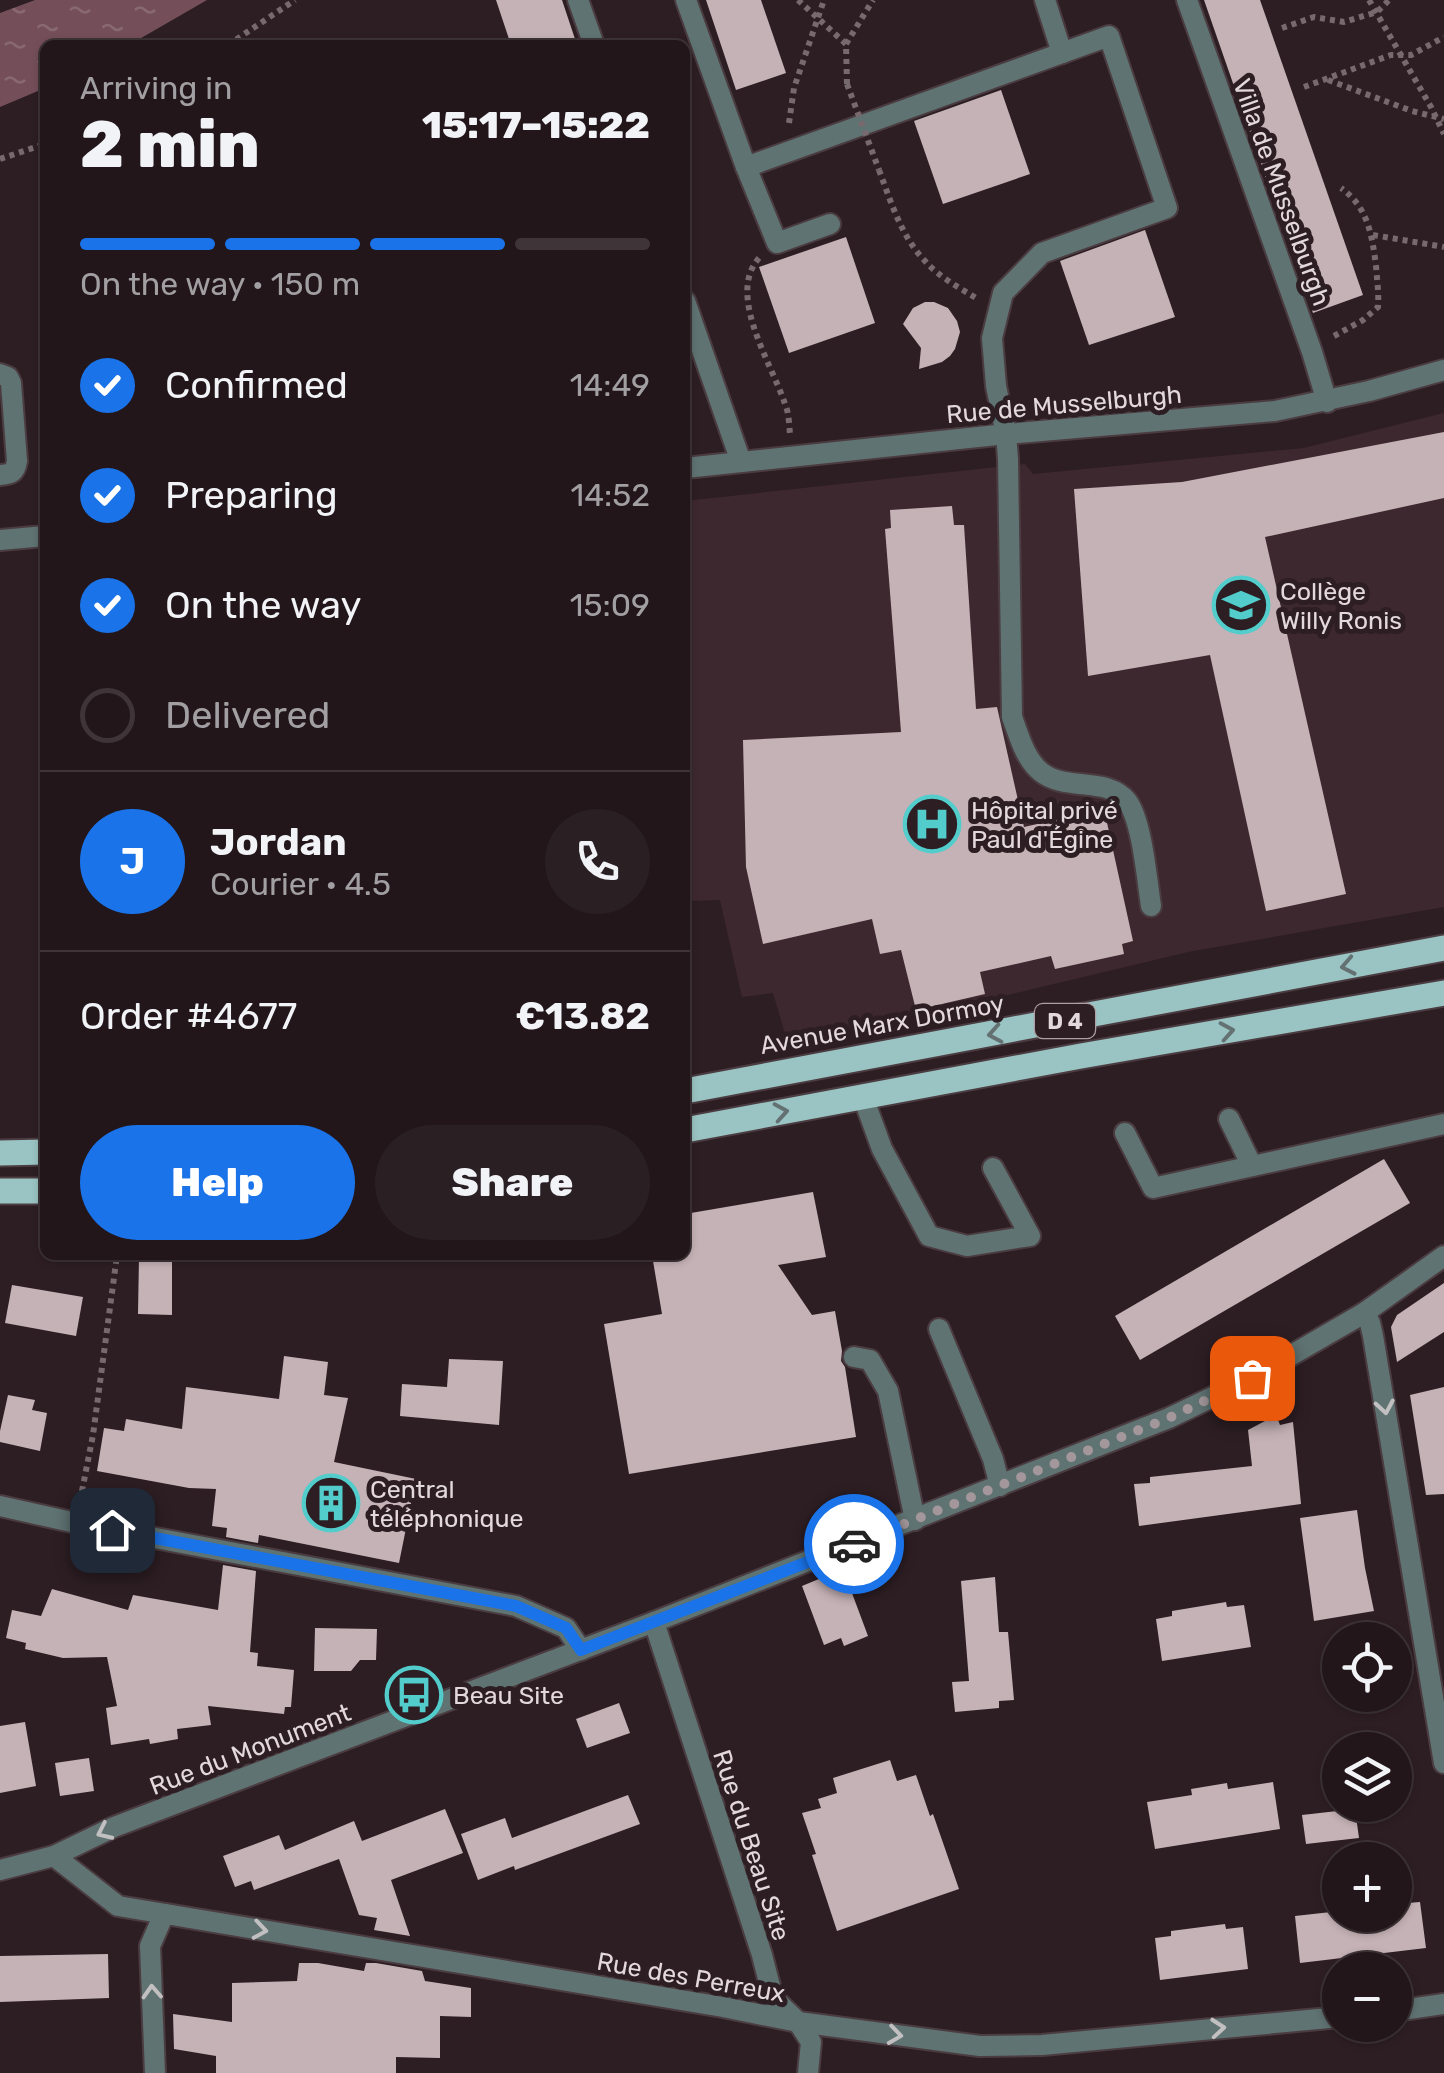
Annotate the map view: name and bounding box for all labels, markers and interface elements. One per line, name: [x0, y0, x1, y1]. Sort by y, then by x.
text: Arriving in: [80, 69, 232, 107]
street label: Villa de Musselburgh: [1227, 75, 1336, 310]
text: 15:17–15:22: [422, 102, 650, 148]
text: 2 min: [80, 106, 260, 183]
text: On the way · 150 m: [80, 265, 360, 303]
icon: check: [80, 358, 135, 413]
text: Confirmed: [165, 362, 348, 408]
text: 14:49: [570, 366, 650, 404]
street label: Rue de Musselburgh: [945, 380, 1183, 429]
icon: check: [80, 468, 135, 523]
text: Preparing: [165, 472, 338, 518]
text: 14:52: [570, 476, 650, 514]
school or university icon: Collège Willy Ronis: [1211, 575, 1271, 635]
place label: Collège Willy Ronis: [1280, 577, 1402, 635]
icon: check: [80, 578, 135, 633]
text: On the way: [165, 582, 361, 628]
text: 15:09: [570, 586, 650, 624]
text: Delivered: [165, 692, 330, 738]
hospital icon: Hôpital privé Paul d'Égine: [902, 794, 962, 854]
place label: Hôpital privé Paul d'Égine: [971, 796, 1118, 854]
button: phone: [545, 809, 650, 914]
text: Jordan: [210, 819, 347, 865]
text: J: [120, 838, 145, 884]
text: Courier · 4.5: [210, 865, 391, 903]
one-way arrow: [1340, 955, 1356, 976]
street label: Avenue Marx Dormoy: [758, 989, 1007, 1060]
text: Order #4677: [80, 993, 297, 1039]
text: €13.82: [515, 993, 650, 1039]
road number: D 4: [1035, 1004, 1095, 1038]
one-way arrow: [1219, 1021, 1236, 1042]
one-way arrow: [987, 1023, 1003, 1044]
one-way arrow: [773, 1102, 789, 1123]
button: Help: [80, 1125, 355, 1240]
button: Share: [375, 1125, 650, 1240]
pin: [1210, 1336, 1295, 1421]
icon: bag: [1225, 1351, 1280, 1406]
one-way arrow: [1374, 1399, 1395, 1416]
building icon: Central téléphonique: [301, 1473, 361, 1533]
place label: Central téléphonique: [370, 1475, 523, 1533]
pin: [70, 1488, 155, 1573]
courier: [804, 1494, 904, 1594]
icon: home: [85, 1503, 140, 1558]
icon: car: [827, 1517, 882, 1572]
map controls: [1322, 1622, 1412, 2042]
button: locate: [1322, 1622, 1412, 1712]
bus stop icon: Beau Site: [384, 1665, 444, 1725]
place label: Beau Site: [453, 1681, 564, 1710]
street label: Rue du Monument: [146, 1698, 355, 1801]
button: layers: [1322, 1732, 1412, 1822]
street label: Rue du Beau Site: [707, 1746, 796, 1944]
one-way arrow: [96, 1820, 114, 1840]
button: +: [1322, 1842, 1412, 1932]
one-way arrow: [252, 1919, 269, 1940]
street label: Rue des Perreux: [595, 1947, 787, 2008]
button: −: [1322, 1952, 1412, 2042]
one-way arrow: [142, 1984, 163, 2000]
one-way arrow: [1211, 2018, 1227, 2040]
one-way arrow: [887, 2023, 903, 2044]

